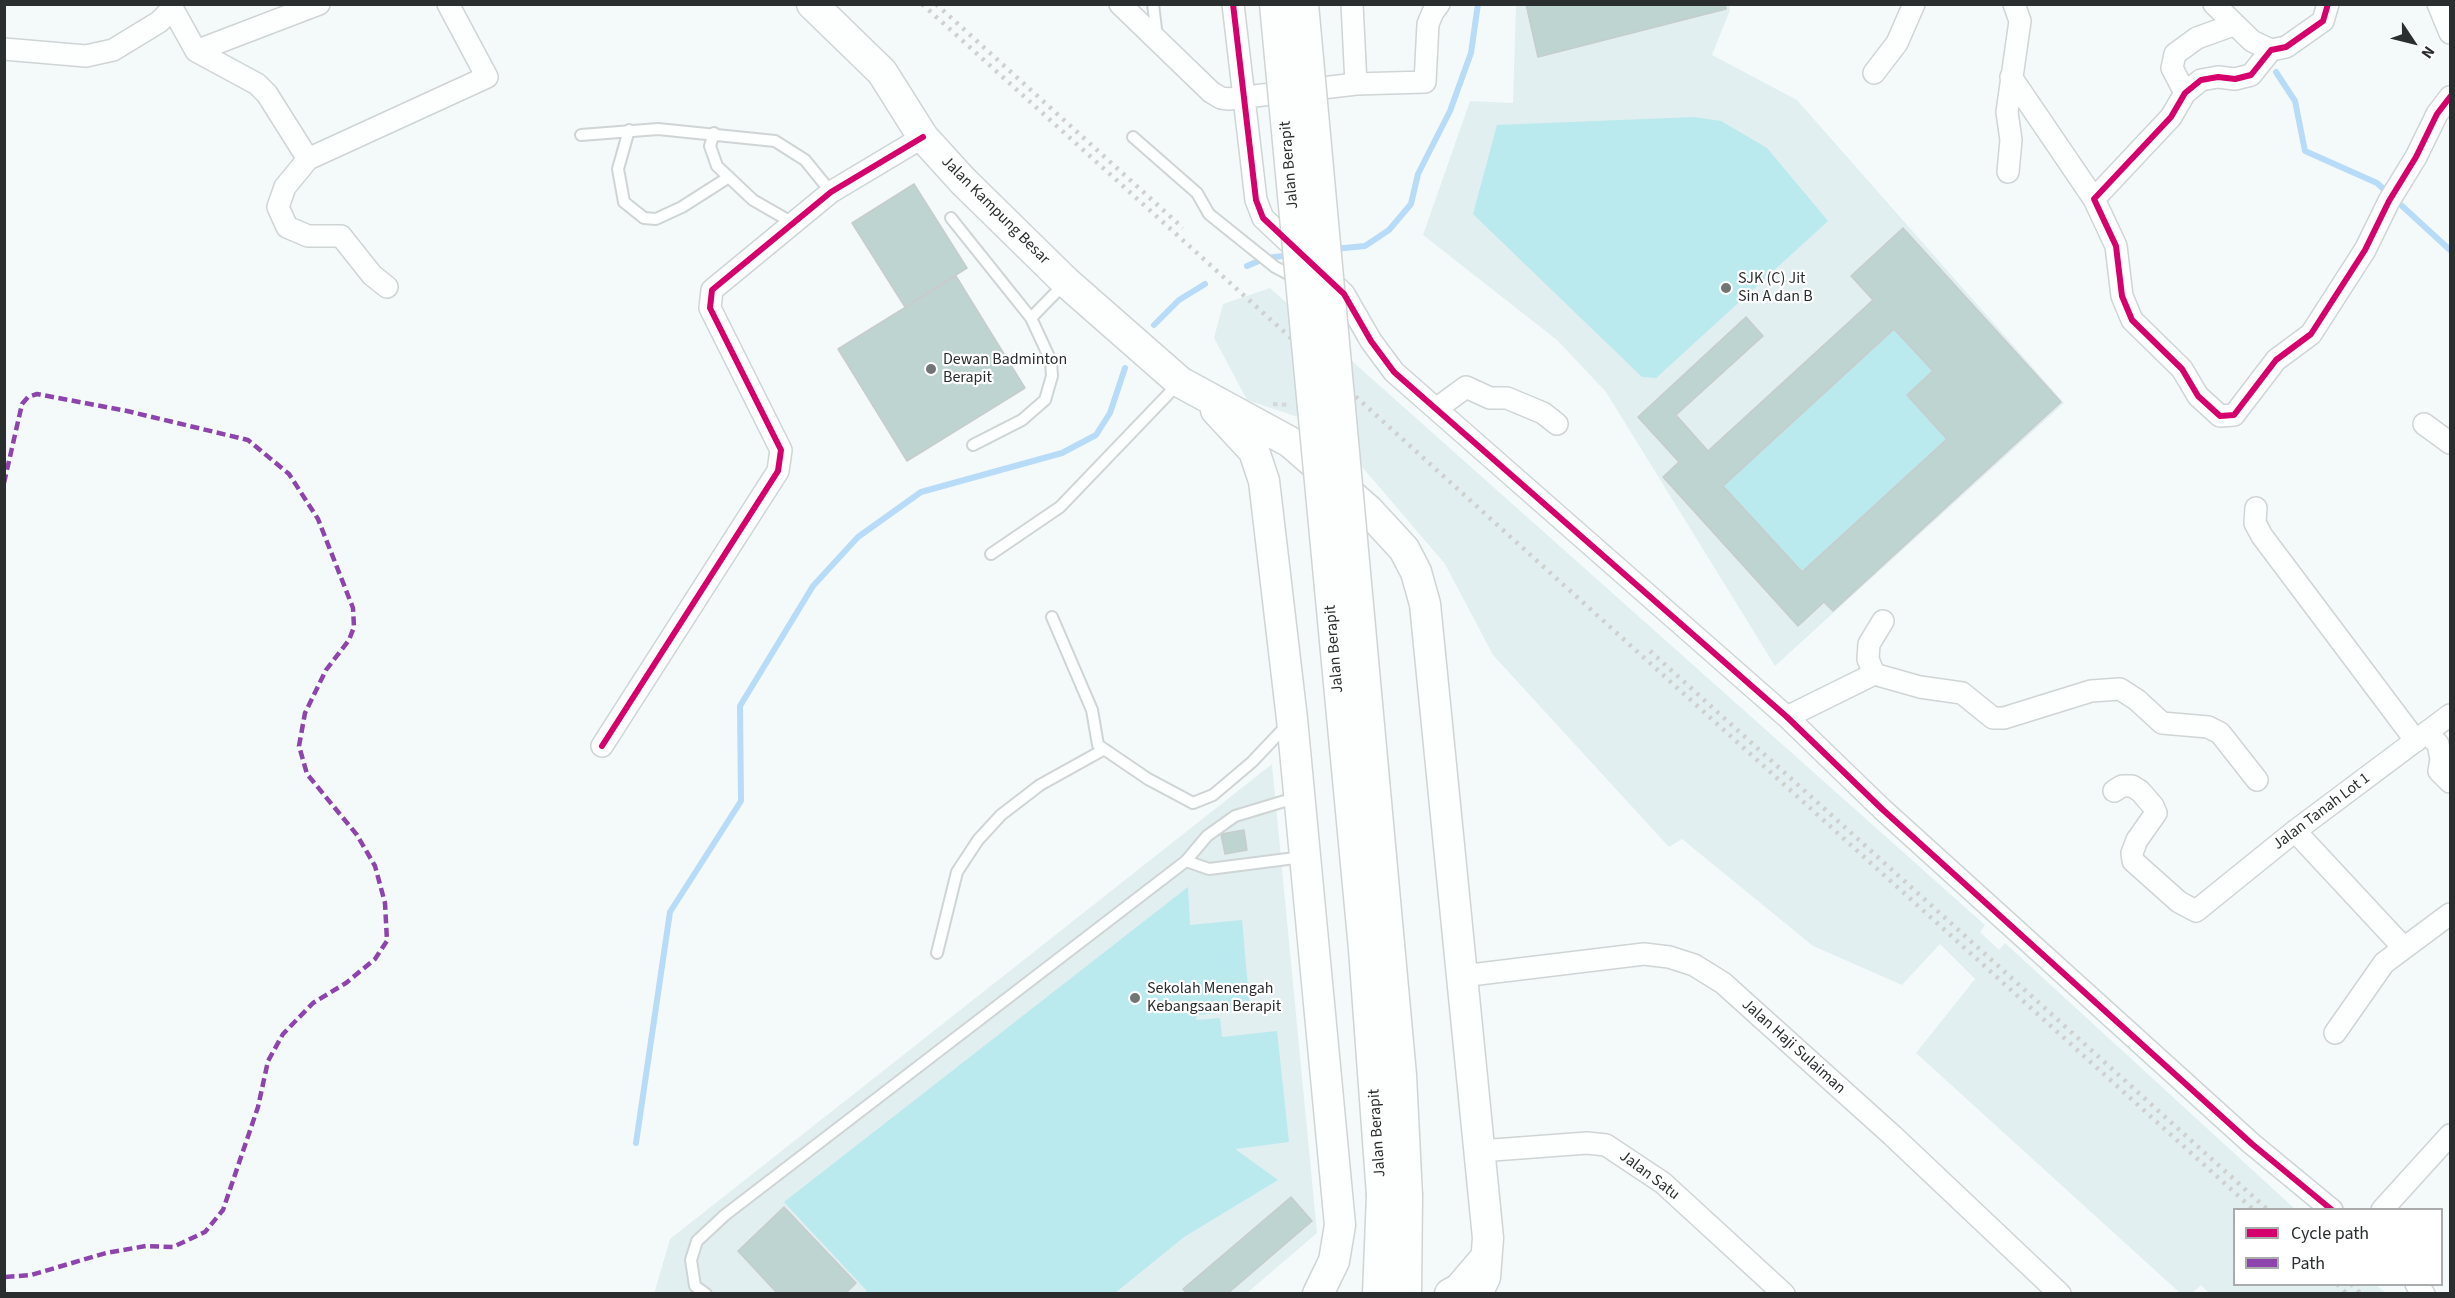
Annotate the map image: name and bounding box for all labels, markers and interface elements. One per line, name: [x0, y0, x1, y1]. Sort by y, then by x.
north arrow: [2383, 12, 2443, 72]
text: N: [2416, 42, 2440, 63]
street label: Jalan Berapit: [1277, 120, 1303, 210]
street label: Jalan Kampung Besar: [937, 153, 1053, 269]
place label: SJK (C) Jit Sin A dan B: [1738, 269, 1813, 307]
marker: SJK (C) Jit Sin A dan B: [1719, 281, 1733, 295]
place label: Dewan Badminton Berapit: [943, 350, 1067, 388]
marker: Dewan Badminton Berapit: [924, 362, 938, 376]
street label: Jalan Berapit: [1322, 604, 1348, 694]
street label: Jalan Tanah Lot 1: [2270, 769, 2374, 855]
place label: Sekolah Menengah Kebangsaan Berapit: [1147, 979, 1281, 1017]
marker: Sekolah Menengah Kebangsaan Berapit: [1128, 991, 1142, 1005]
street label: Jalan Haji Sulaiman: [1737, 995, 1849, 1099]
street label: Jalan Berapit: [1365, 1088, 1391, 1178]
street label: Jalan Satu: [1615, 1147, 1683, 1205]
legend: [2233, 1208, 2443, 1286]
text: Cycle path: [2291, 1221, 2369, 1246]
text: Path: [2291, 1251, 2325, 1276]

